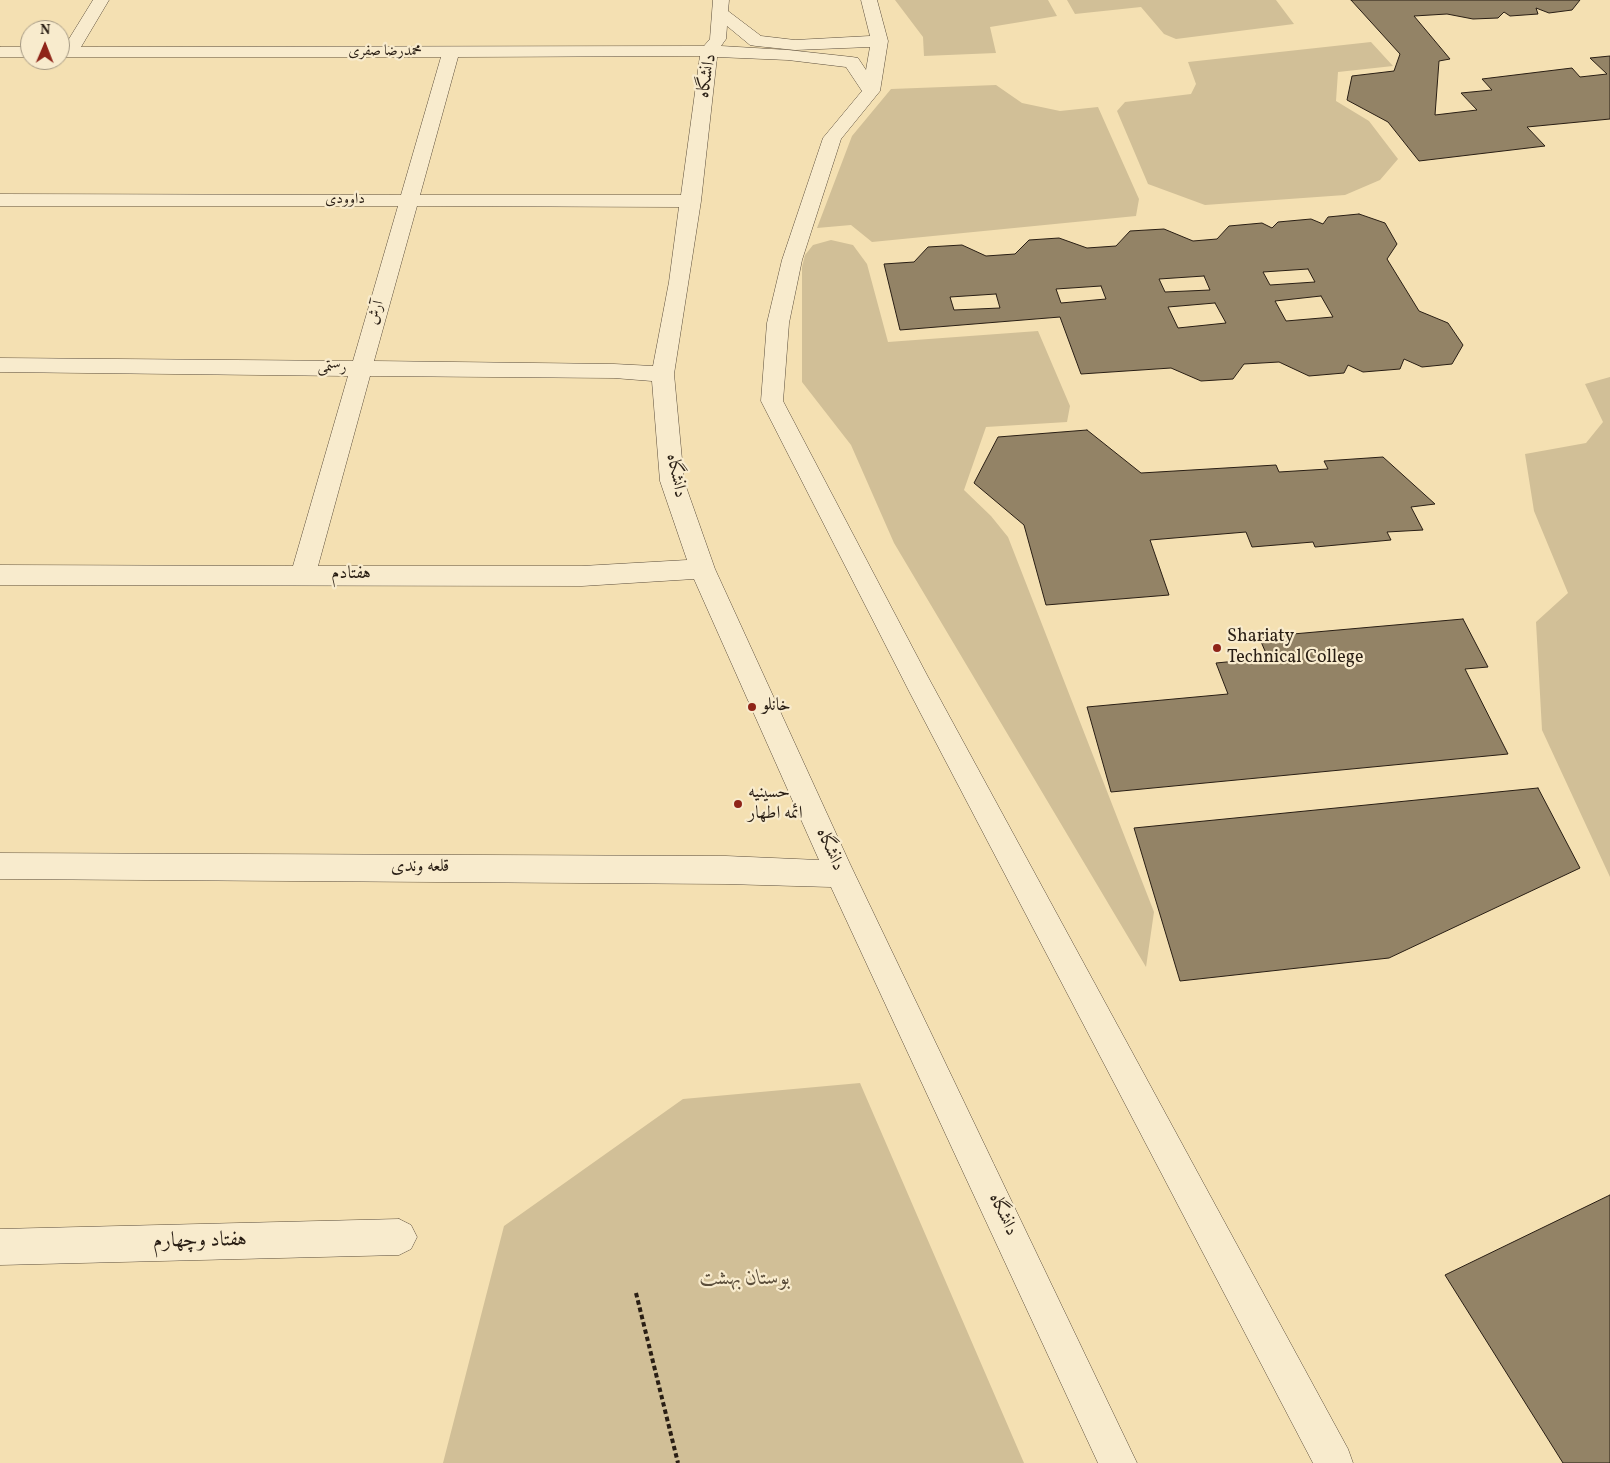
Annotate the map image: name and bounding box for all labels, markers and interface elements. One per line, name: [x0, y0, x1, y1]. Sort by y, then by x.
north arrow: [20, 20, 70, 70]
text: N: [40, 21, 50, 40]
street label: محمدرضا صفری: [348, 43, 422, 61]
street label: دانشگاه: [694, 52, 722, 100]
street label: داوودی: [325, 191, 365, 209]
street label: آرش: [365, 299, 389, 327]
street label: رستمی: [317, 359, 347, 377]
street label: دانشگاه: [660, 452, 690, 500]
street label: هفتادم: [331, 564, 371, 586]
place label: Shariaty Technical College: [1227, 627, 1363, 670]
marker: Shariaty Technical College: [1211, 642, 1223, 654]
place label: خانلو: [762, 696, 791, 718]
marker: خانلو: [746, 701, 758, 713]
place label: حسینیه ائمه اطهار: [748, 783, 803, 826]
marker: حسینیه ائمه اطهار: [732, 798, 744, 810]
street label: دانشگاه: [810, 825, 848, 875]
street label: قلعه وندی: [391, 857, 449, 879]
street label: دانشگاه: [983, 1190, 1021, 1240]
street label: هفتاد وچهارم: [153, 1229, 247, 1255]
park label: بوستان بهشت: [700, 1267, 790, 1293]

